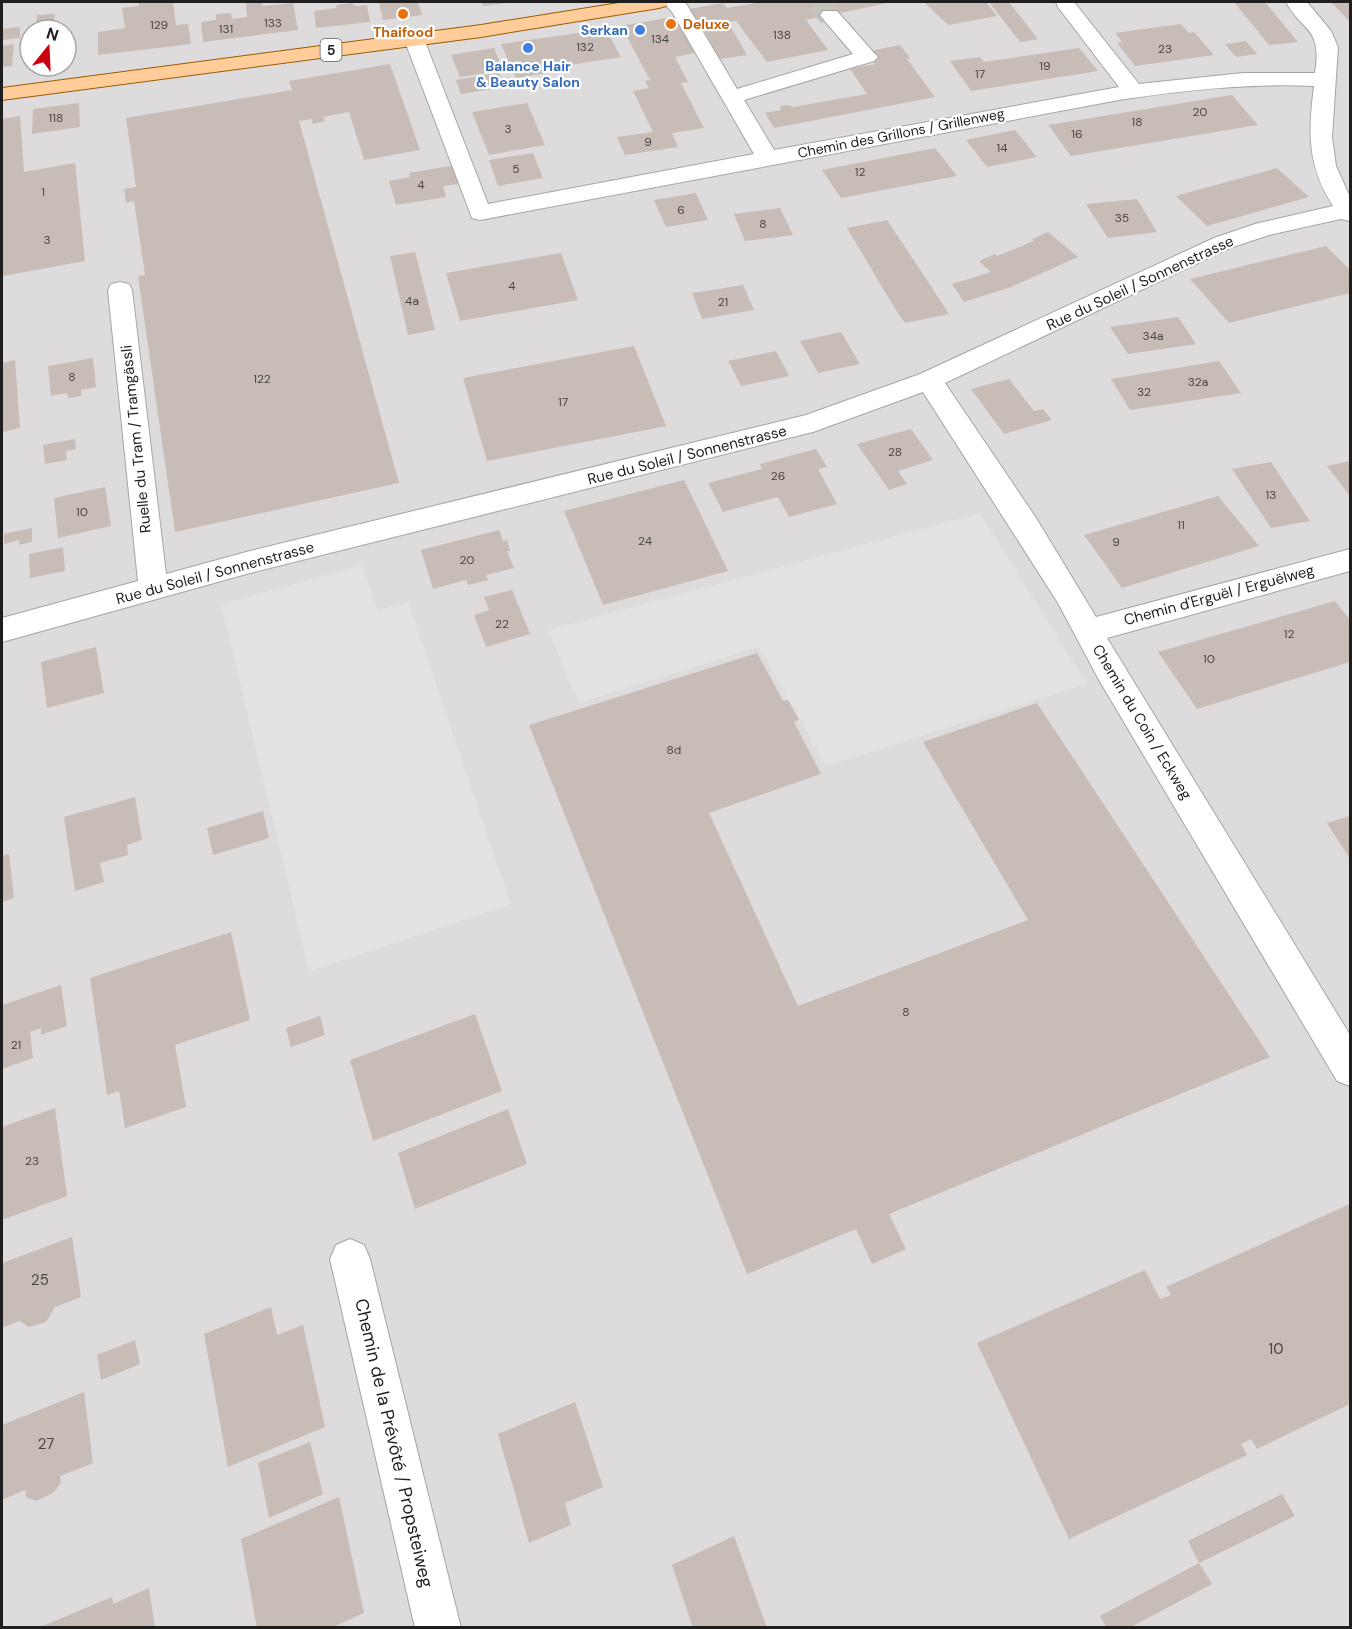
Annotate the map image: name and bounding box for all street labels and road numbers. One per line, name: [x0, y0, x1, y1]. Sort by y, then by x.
road number: 5: [320, 39, 342, 61]
street label: Chemin des Grillons / Grillenweg: [796, 104, 1006, 162]
street label: Rue du Soleil / Sonnenstrasse: [1043, 231, 1237, 335]
street label: Ruelle du Tram / Tramgässli: [116, 344, 156, 534]
street label: Rue du Soleil / Sonnenstrasse: [585, 421, 789, 489]
street label: Rue du Soleil / Sonnenstrasse: [114, 537, 316, 609]
street label: Chemin d'Erguël / Erguëlweg: [1122, 560, 1316, 630]
street label: Chemin du Coin / Eckweg: [1088, 641, 1196, 803]
street label: Chemin de la Prévôté / Propsteiweg: [349, 1296, 439, 1590]

